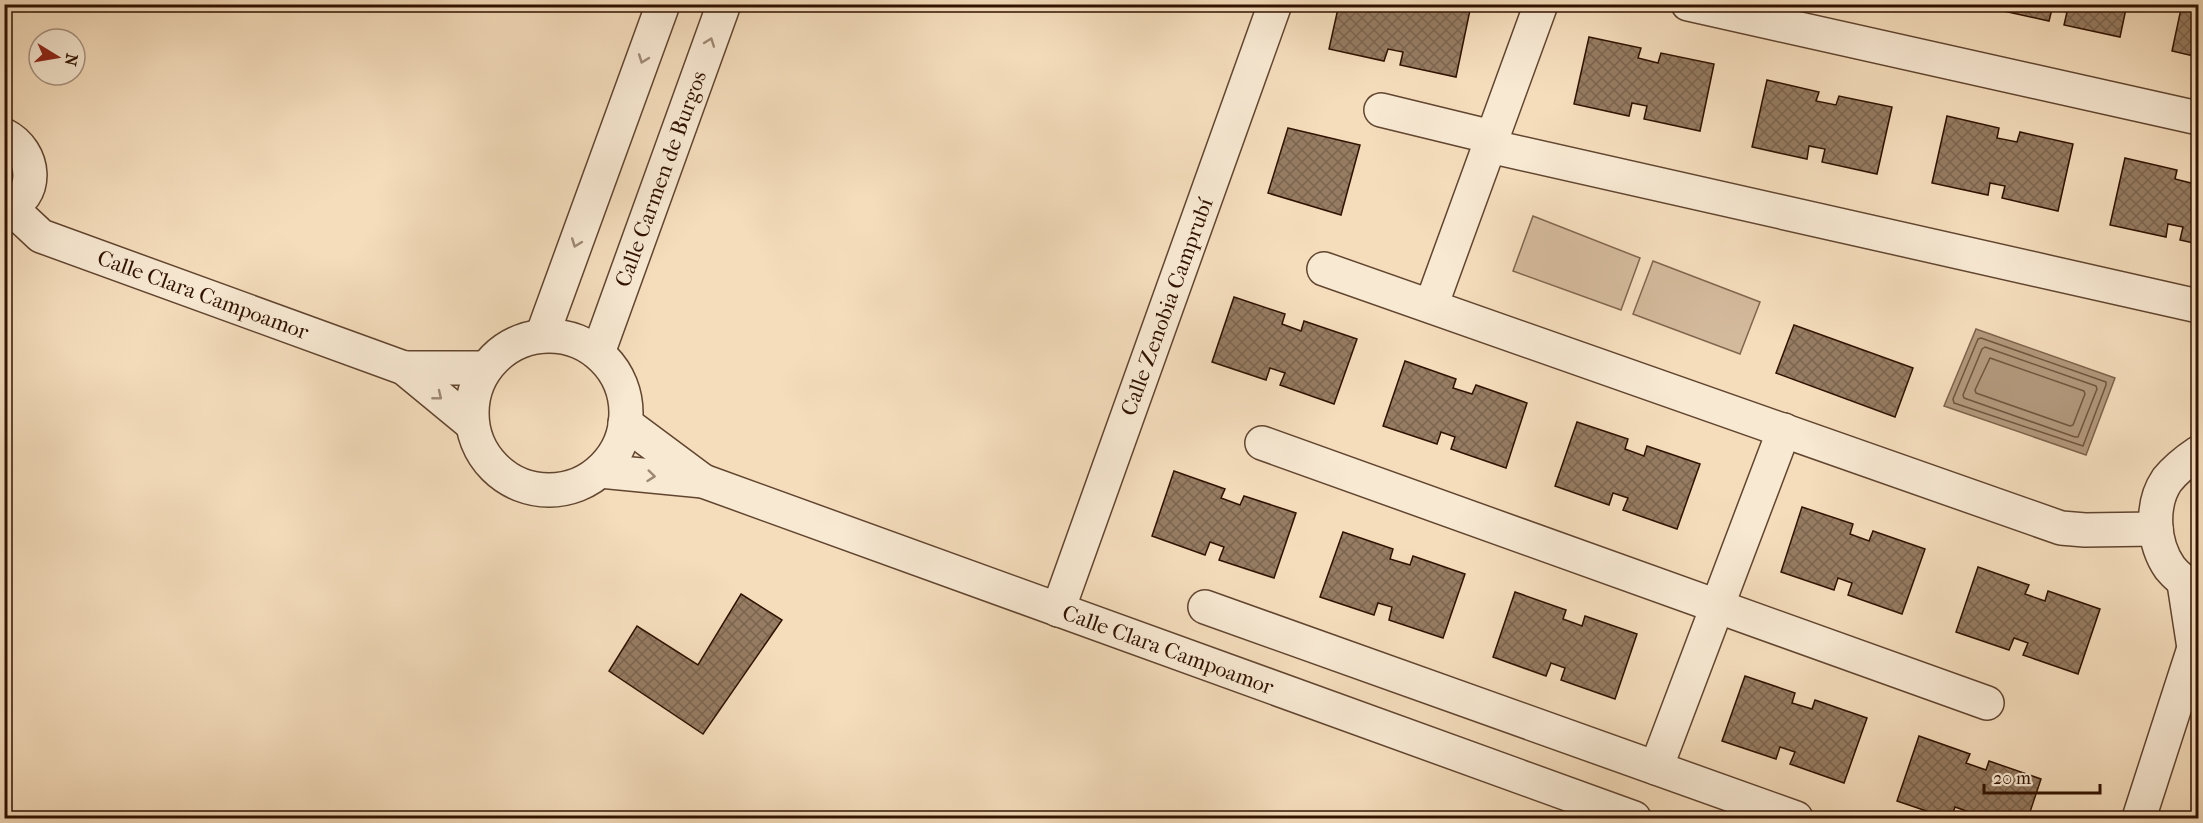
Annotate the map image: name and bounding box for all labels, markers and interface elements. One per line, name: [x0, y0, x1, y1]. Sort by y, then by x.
north arrow: [27, 27, 87, 87]
one-way arrow: [703, 37, 716, 47]
text: N: [61, 52, 82, 68]
one-way arrow: [637, 54, 650, 64]
street label: Calle Carmen de Burgos: [610, 67, 712, 291]
street label: Calle Zenobia Camprubí: [1116, 194, 1219, 419]
one-way arrow: [571, 237, 583, 248]
street label: Calle Clara Campoamor: [94, 245, 313, 346]
one-way arrow: [431, 389, 442, 400]
one-way arrow: [647, 469, 656, 482]
street label: Calle Clara Campoamor: [1059, 600, 1278, 701]
scale bar: [1984, 757, 2100, 795]
text: 20 m: [1993, 768, 2031, 789]

